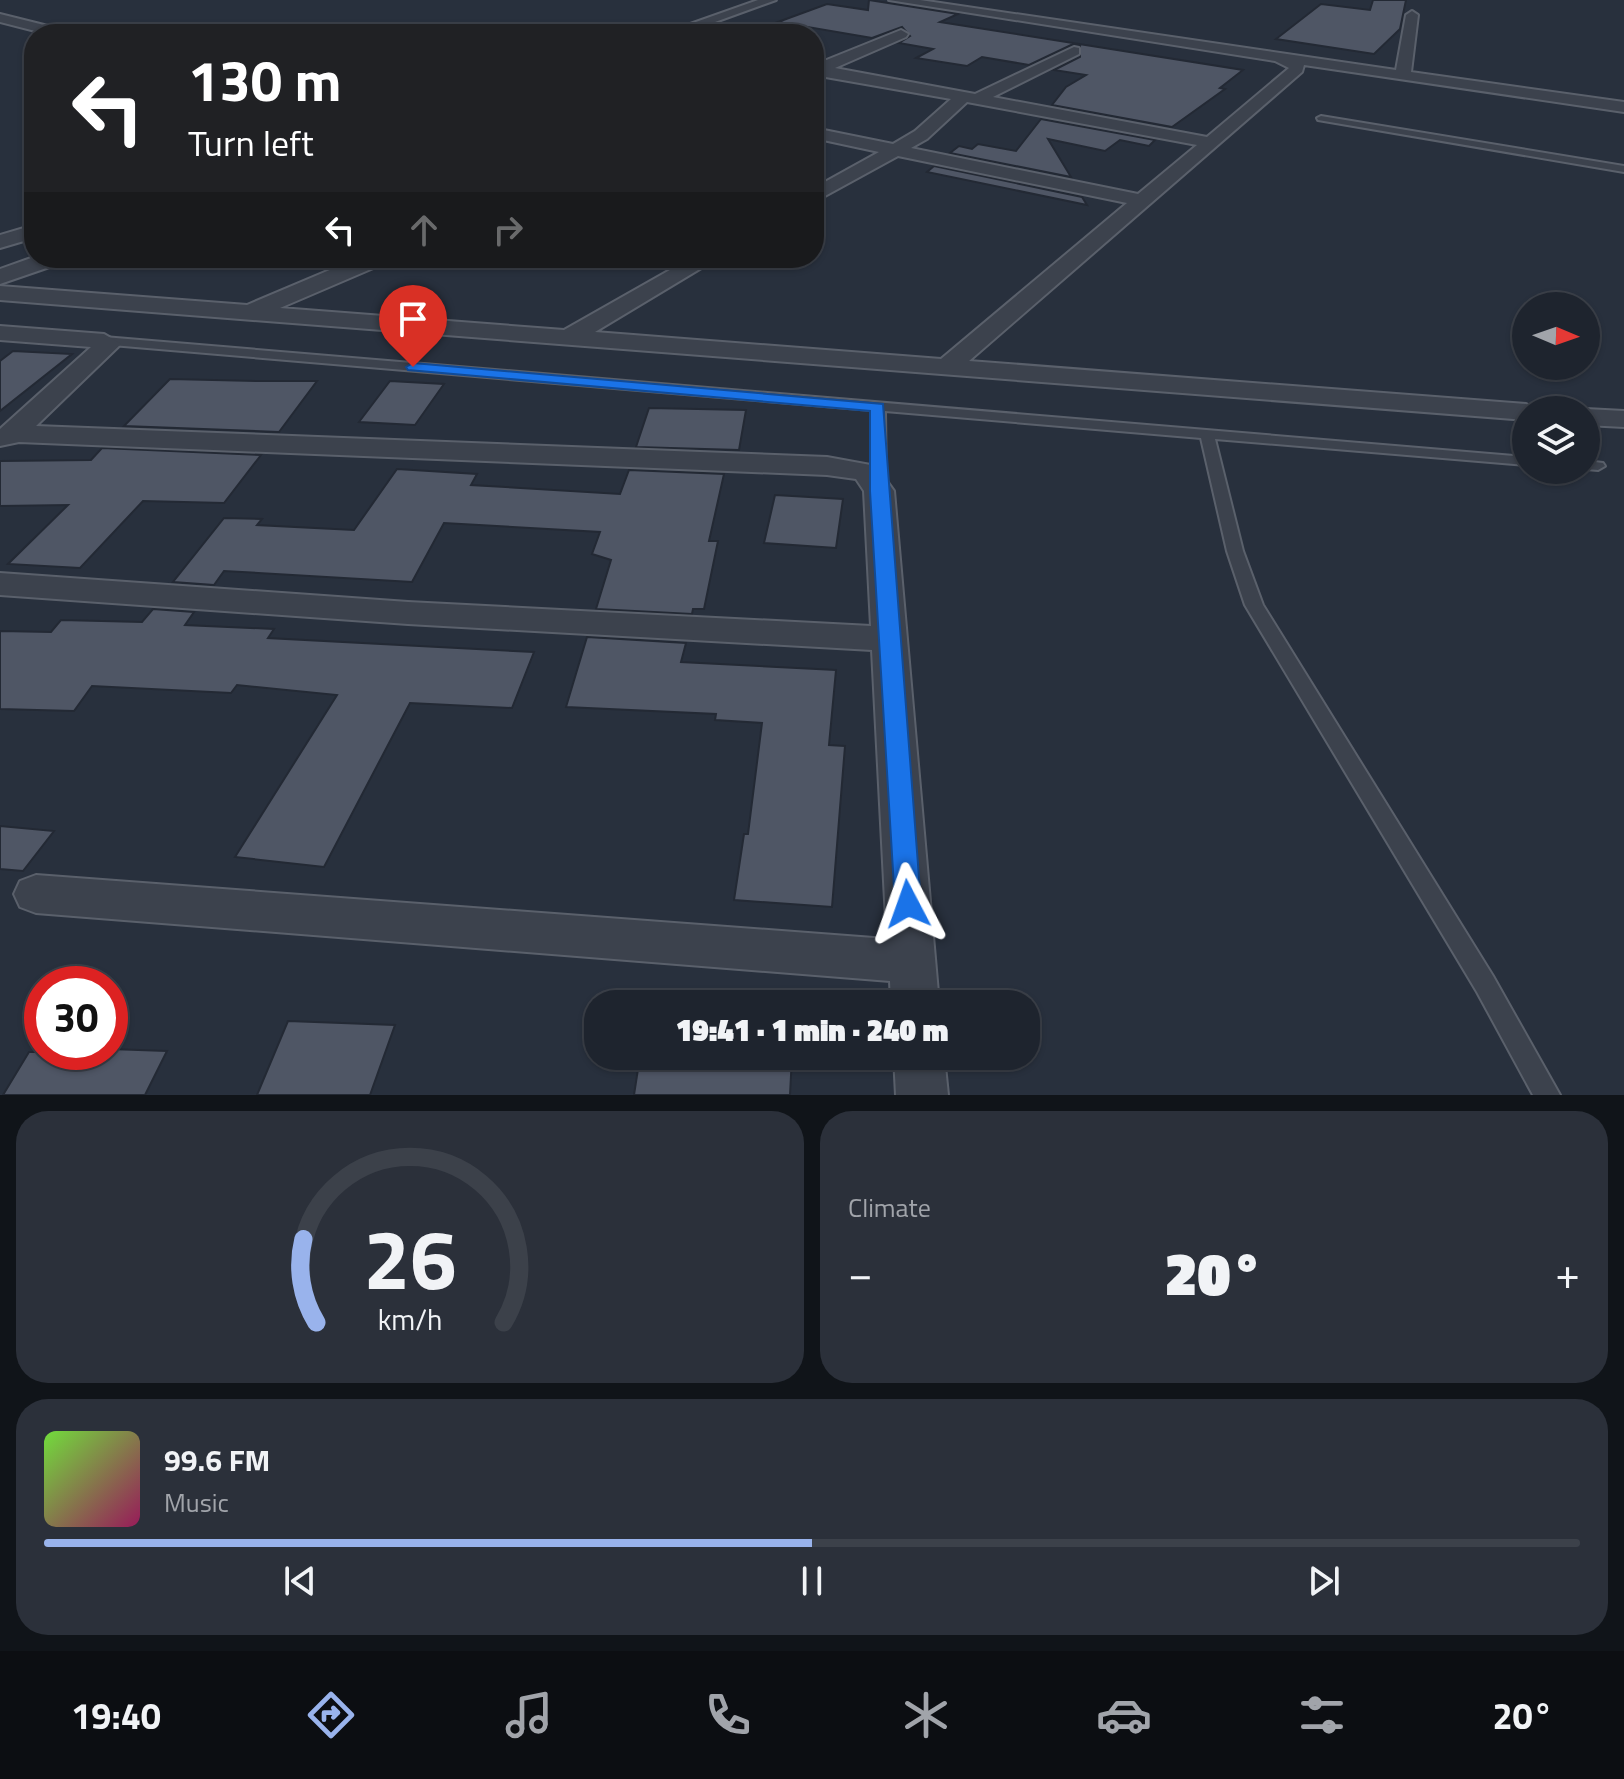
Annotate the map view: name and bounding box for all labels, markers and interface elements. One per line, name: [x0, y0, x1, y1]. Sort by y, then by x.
text: 130 m: [188, 38, 341, 123]
icon: left: [56, 56, 160, 160]
text: Turn left: [188, 115, 314, 170]
icon: left: [318, 208, 362, 252]
icon: ahead: [402, 208, 446, 252]
icon: right: [486, 208, 530, 252]
pin: [379, 285, 447, 367]
north arrow: [1512, 292, 1600, 380]
map controls: [1512, 292, 1600, 484]
icon: arrive: [391, 297, 435, 341]
button: layers: [1512, 396, 1600, 484]
position arrow: [866, 862, 950, 946]
speed limit sign: 30: [24, 966, 128, 1070]
text: 19:41 · 1 min · 240 m: [676, 1007, 948, 1053]
text: Climate: [848, 1188, 931, 1227]
text: 26: [363, 1195, 457, 1321]
text: 20°: [1165, 1227, 1264, 1318]
text: −: [848, 1239, 873, 1306]
text: +: [1555, 1239, 1580, 1306]
text: km/h: [378, 1298, 442, 1341]
text: 99.6 FM: [164, 1437, 270, 1483]
text: Music: [164, 1483, 229, 1522]
icon: previous: [278, 1559, 322, 1603]
icon: pause: [790, 1559, 834, 1603]
icon: next: [1302, 1559, 1346, 1603]
icon: directions: [303, 1687, 359, 1743]
icon: music: [501, 1687, 557, 1743]
icon: phone: [700, 1687, 756, 1743]
icon: climate: [898, 1687, 954, 1743]
icon: car: [1096, 1687, 1152, 1743]
icon: filters: [1294, 1687, 1350, 1743]
text: 19:40: [71, 1688, 161, 1743]
text: 20°: [1492, 1688, 1553, 1743]

